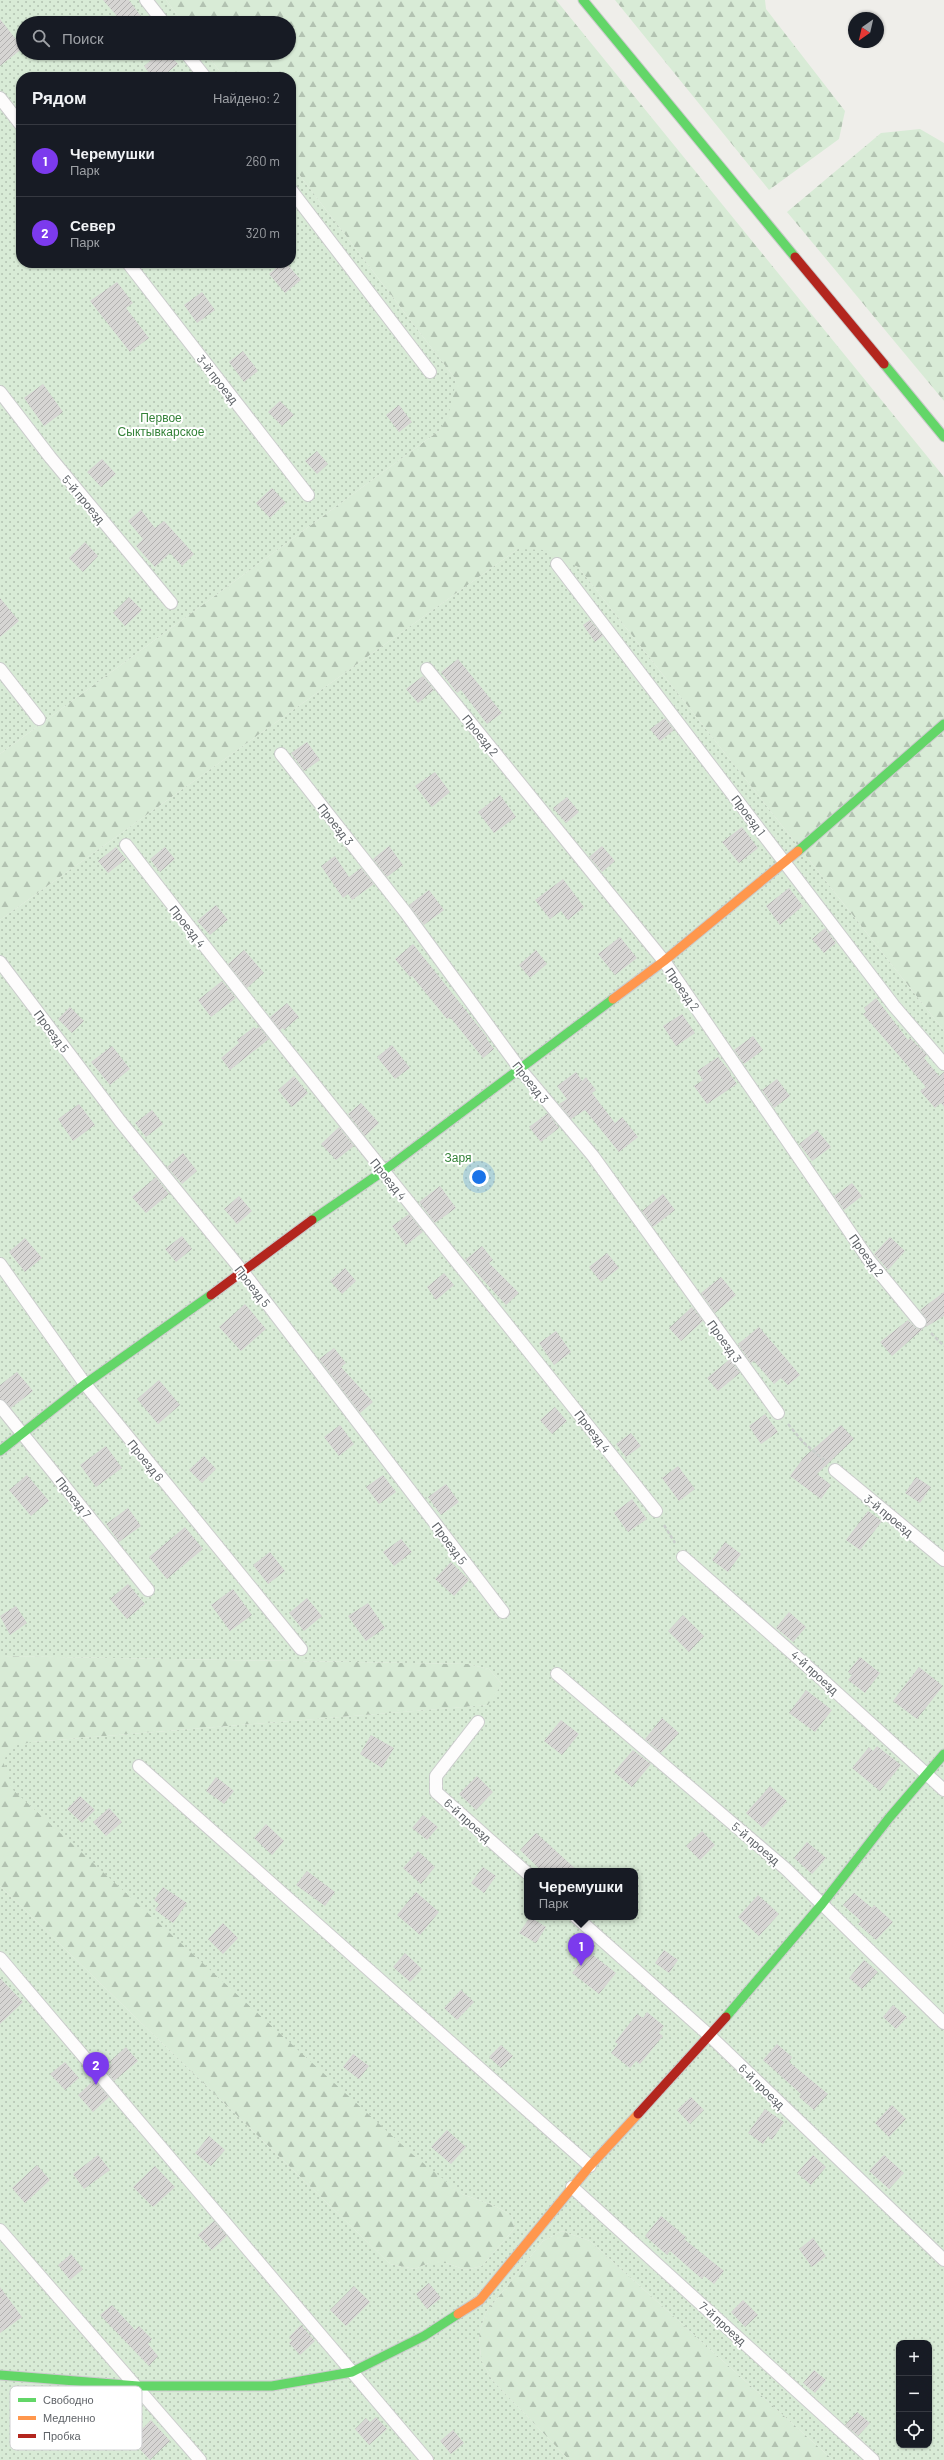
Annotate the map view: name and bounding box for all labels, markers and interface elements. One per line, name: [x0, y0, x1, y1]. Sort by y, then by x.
north arrow: [848, 12, 884, 48]
search box: [16, 16, 296, 60]
icon: search: [30, 27, 52, 49]
text: Поиск: [62, 29, 104, 47]
text: Рядом: [32, 87, 87, 107]
text: Найдено: 2: [213, 90, 280, 106]
text: Черемушки: [70, 144, 155, 162]
text: 1: [43, 153, 47, 169]
text: 260 m: [246, 153, 280, 169]
text: Парк: [70, 162, 100, 178]
text: Север: [70, 216, 116, 234]
text: 2: [41, 225, 49, 241]
text: 320 m: [246, 225, 280, 241]
text: Парк: [70, 234, 100, 250]
street label: 3-й проезд: [194, 352, 242, 407]
park label: Первое Сыктывкарское: [118, 410, 205, 439]
street label: 5-й проезд: [59, 472, 108, 527]
street label: Проезд 2: [459, 711, 502, 759]
street label: Проезд 1: [728, 792, 769, 839]
street label: Проезд 3: [315, 800, 357, 848]
street label: Проезд 4: [166, 902, 209, 950]
street label: Проезд 2: [662, 965, 703, 1014]
street label: Проезд 5: [31, 1007, 72, 1055]
street label: Проезд 3: [509, 1058, 552, 1106]
park label: Заря: [445, 1150, 471, 1165]
street label: Проезд 4: [367, 1155, 410, 1203]
your location: [469, 1167, 489, 1187]
street label: Проезд 2: [846, 1231, 887, 1280]
street label: Проезд 5: [232, 1262, 274, 1310]
street label: Проезд 3: [704, 1317, 745, 1366]
street label: Проезд 4: [571, 1407, 614, 1455]
street label: Проезд 6: [124, 1436, 167, 1484]
street label: Проезд 7: [53, 1474, 95, 1521]
street label: 3-й проезд: [861, 1491, 916, 1540]
street label: Проезд 5: [429, 1519, 470, 1567]
street label: 4-й проезд: [788, 1647, 842, 1698]
street label: 6-й проезд: [441, 1795, 494, 1846]
street label: 5-й проезд: [728, 1819, 783, 1868]
popup: [524, 1868, 638, 1920]
text: Черемушки: [539, 1877, 623, 1895]
text: Парк: [539, 1895, 568, 1911]
pin: 1: [568, 1933, 594, 1966]
pin: 2: [83, 2052, 109, 2085]
street label: 6-й проезд: [735, 2061, 788, 2112]
street label: 7-й проезд: [696, 2298, 749, 2348]
map controls: [896, 2340, 932, 2448]
button: +: [896, 2340, 932, 2376]
button: −: [896, 2376, 932, 2412]
legend: [10, 2386, 142, 2450]
text: Свободно: [43, 2393, 94, 2406]
text: Медленно: [43, 2411, 95, 2424]
button: locate: [896, 2412, 932, 2448]
text: Пробка: [43, 2429, 81, 2442]

